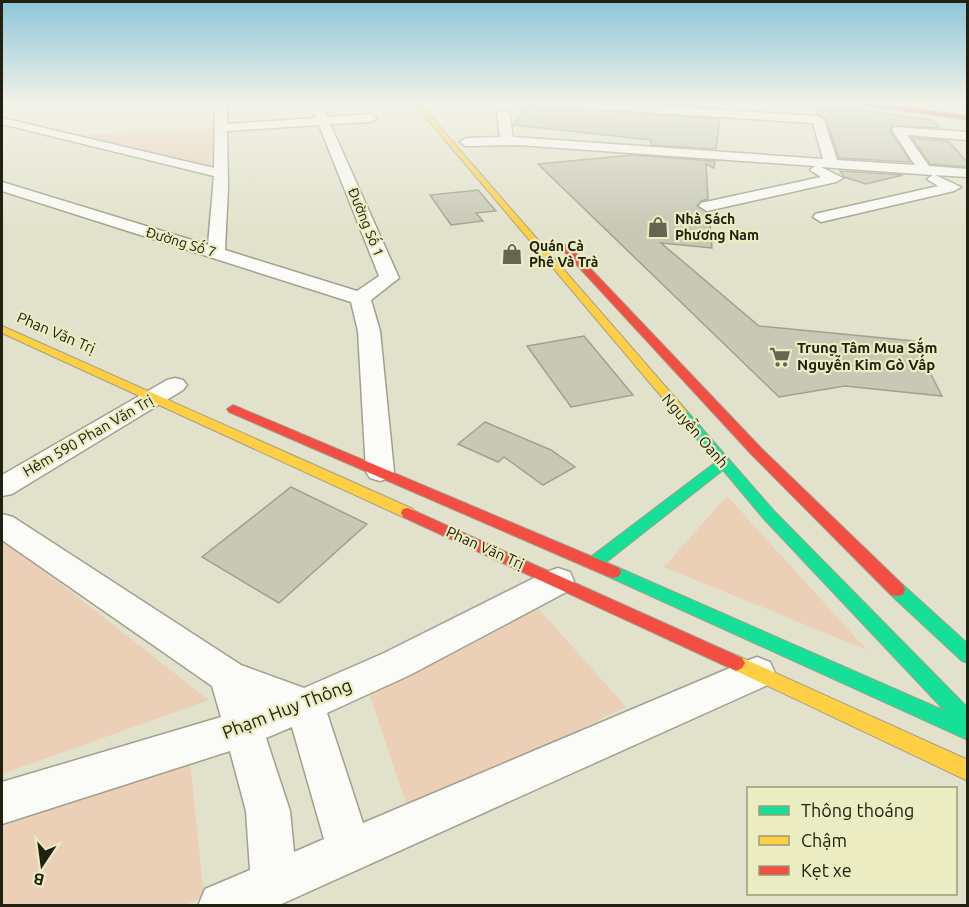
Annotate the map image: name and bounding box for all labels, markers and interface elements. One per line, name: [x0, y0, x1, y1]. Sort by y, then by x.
street label: Đường Số 1: [345, 184, 389, 259]
place label: Nhà Sách Phương Nam: [675, 211, 759, 243]
shop icon: Nhà Sách Phương Nam: [646, 215, 670, 239]
street label: Đường Số 7: [144, 221, 219, 260]
place label: Quán Cà Phê Và Trà: [529, 238, 598, 270]
shop icon: Quán Cà Phê Và Trà: [500, 242, 524, 266]
street label: Phan Văn Trị: [14, 308, 98, 357]
place label: Trung Tâm Mua Sắm Nguyễn Kim Gò Vấp: [797, 337, 937, 373]
supermarket icon: Trung Tâm Mua Sắm Nguyễn Kim Gò Vấp: [768, 345, 792, 369]
street label: Nguyễn Oanh: [659, 389, 733, 471]
street label: Hẻm 590 Phan Văn Trị: [20, 391, 156, 480]
street label: Phan Văn Trị: [444, 523, 527, 572]
street label: Phạm Huy Thông: [219, 674, 354, 742]
legend: [747, 787, 957, 895]
text: Thông thoáng: [801, 800, 914, 820]
text: Chậm: [801, 830, 847, 850]
north arrow: [12, 835, 72, 895]
text: Kẹt xe: [801, 860, 852, 880]
text: B: [31, 870, 46, 890]

